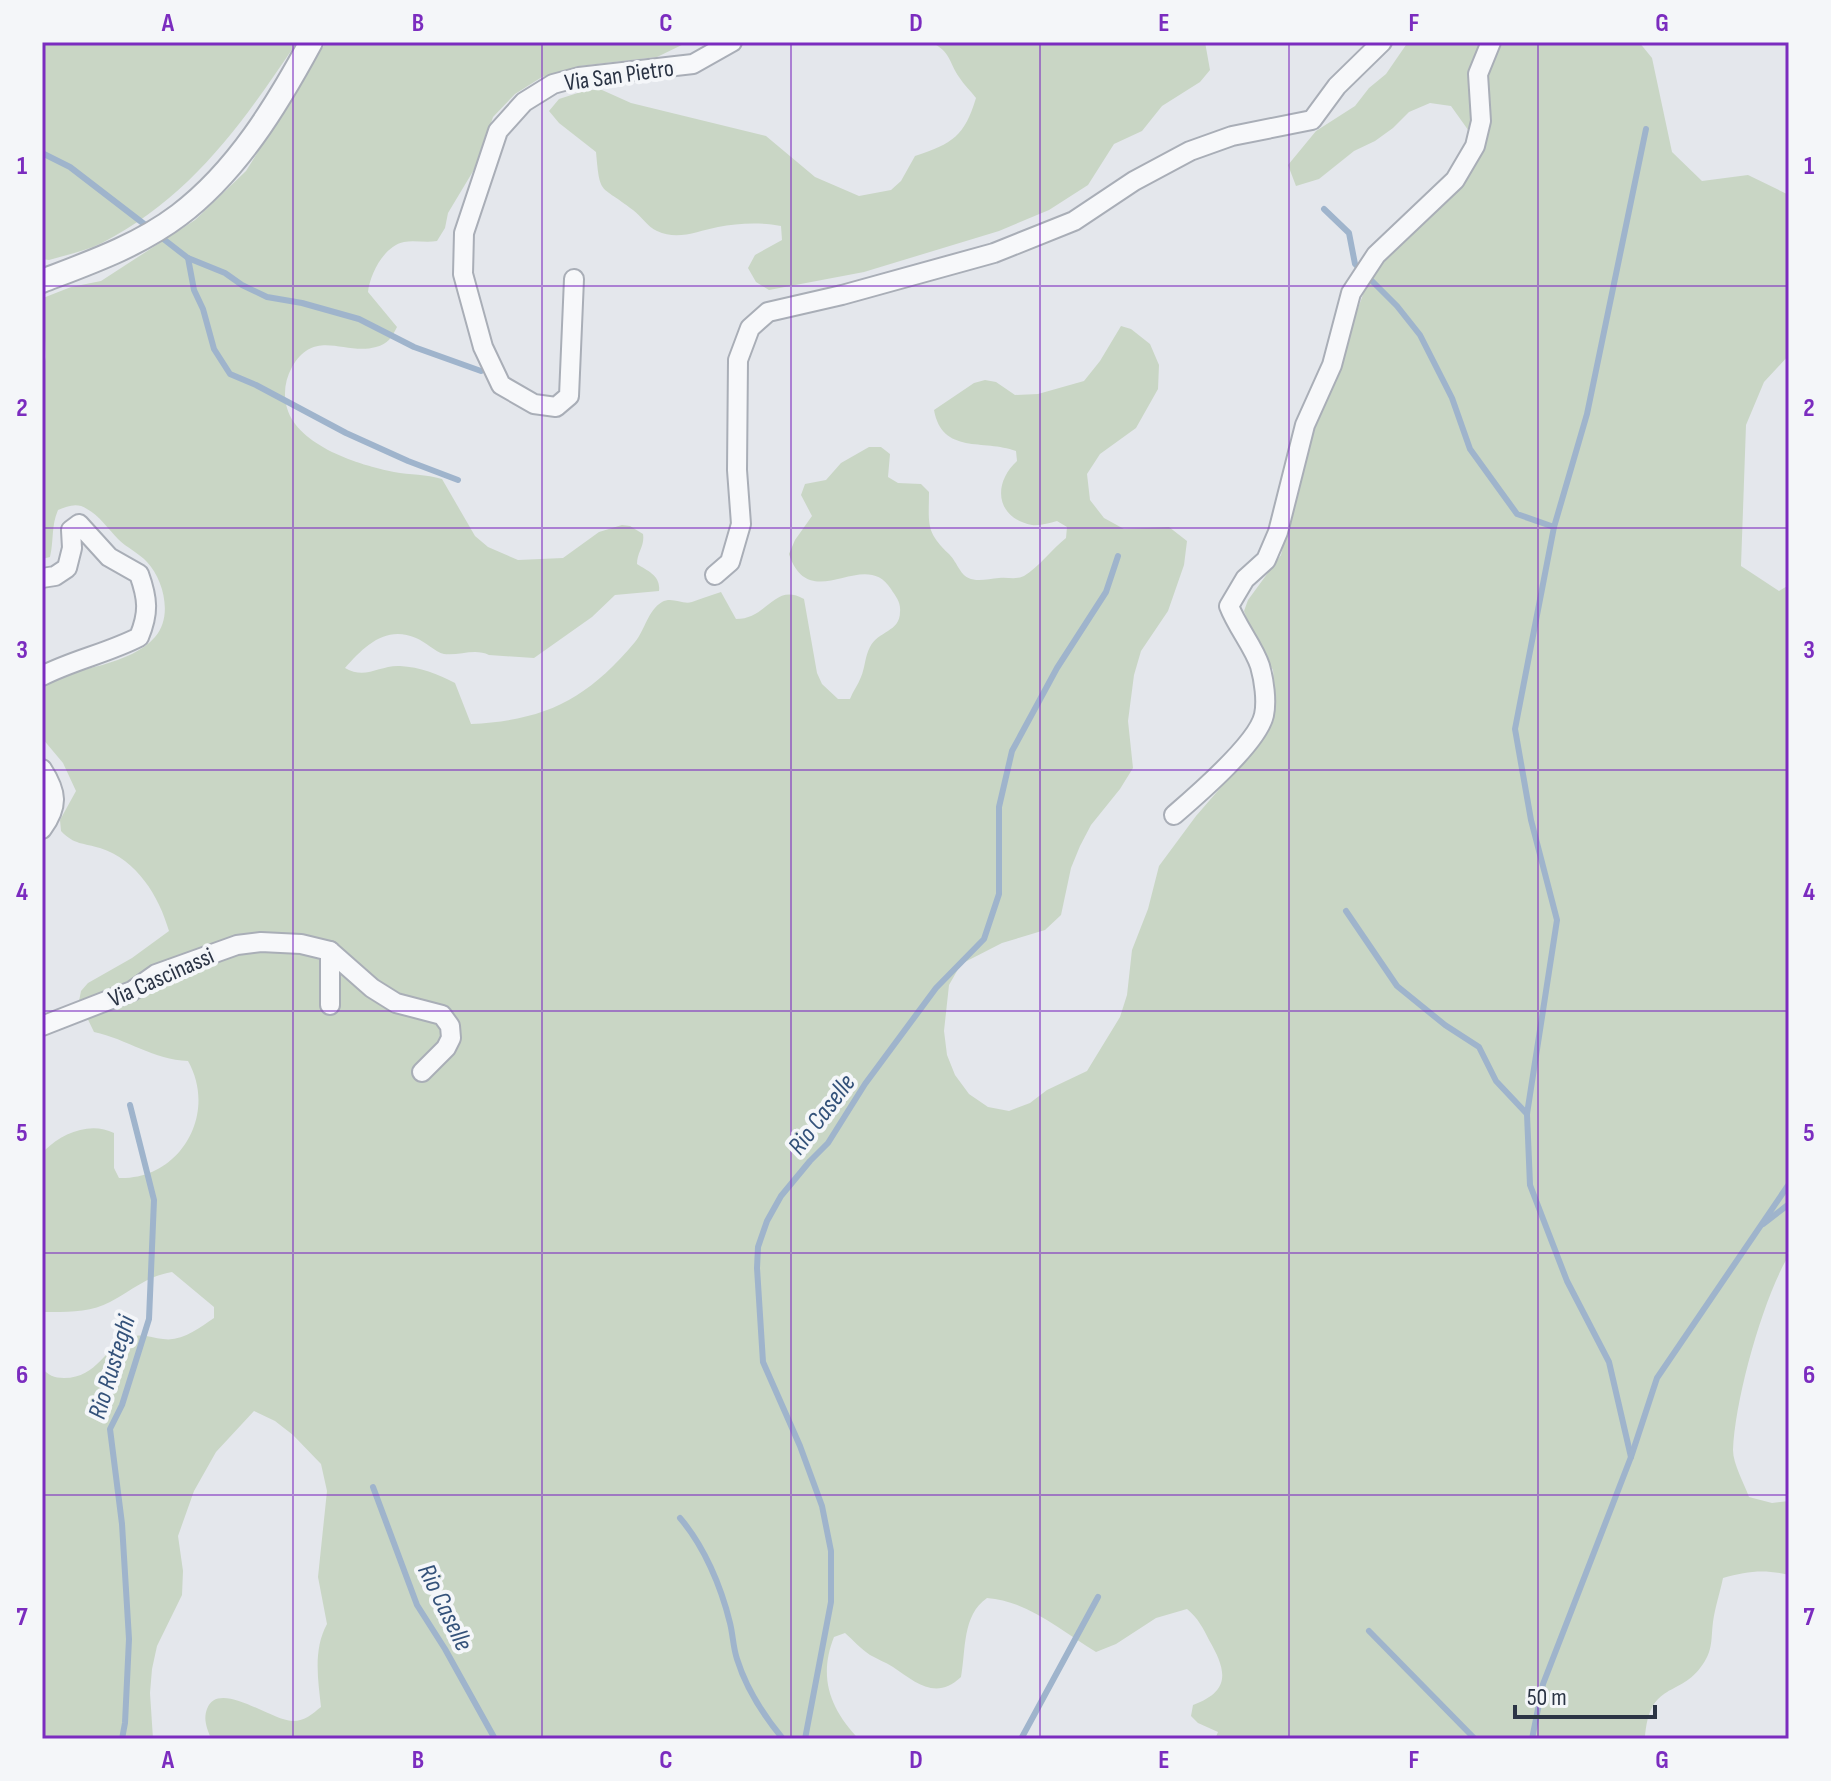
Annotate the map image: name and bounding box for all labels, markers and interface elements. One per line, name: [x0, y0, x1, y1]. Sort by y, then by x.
text: A: [161, 8, 175, 39]
text: B: [412, 8, 424, 39]
text: C: [659, 8, 673, 39]
text: D: [909, 8, 923, 39]
text: E: [1158, 8, 1170, 39]
text: F: [1409, 8, 1420, 39]
text: G: [1655, 8, 1669, 39]
street label: Via San Pietro: [563, 53, 675, 97]
text: 1: [17, 151, 27, 182]
text: 1: [1804, 151, 1814, 182]
text: 2: [16, 393, 28, 424]
text: 2: [1803, 393, 1815, 424]
text: 3: [16, 635, 28, 666]
text: 3: [1803, 635, 1815, 666]
text: 4: [16, 877, 28, 908]
text: 4: [1803, 877, 1815, 908]
street label: Via Cascinassi: [104, 941, 218, 1014]
water label: Rio Caselle: [782, 1069, 862, 1161]
text: 5: [16, 1118, 28, 1149]
text: 5: [1803, 1118, 1815, 1149]
water label: Rio Rusteghi: [82, 1311, 143, 1423]
text: 6: [16, 1360, 28, 1391]
text: 6: [1803, 1360, 1815, 1391]
water label: Rio Caselle: [410, 1559, 479, 1656]
text: 7: [16, 1602, 28, 1633]
text: 7: [1803, 1602, 1815, 1633]
scale bar: [1515, 1669, 1655, 1719]
text: 50 m: [1527, 1683, 1567, 1712]
text: A: [161, 1745, 175, 1776]
text: B: [412, 1745, 424, 1776]
text: C: [659, 1745, 673, 1776]
text: D: [909, 1745, 923, 1776]
text: E: [1158, 1745, 1170, 1776]
text: F: [1409, 1745, 1420, 1776]
text: G: [1655, 1745, 1669, 1776]

